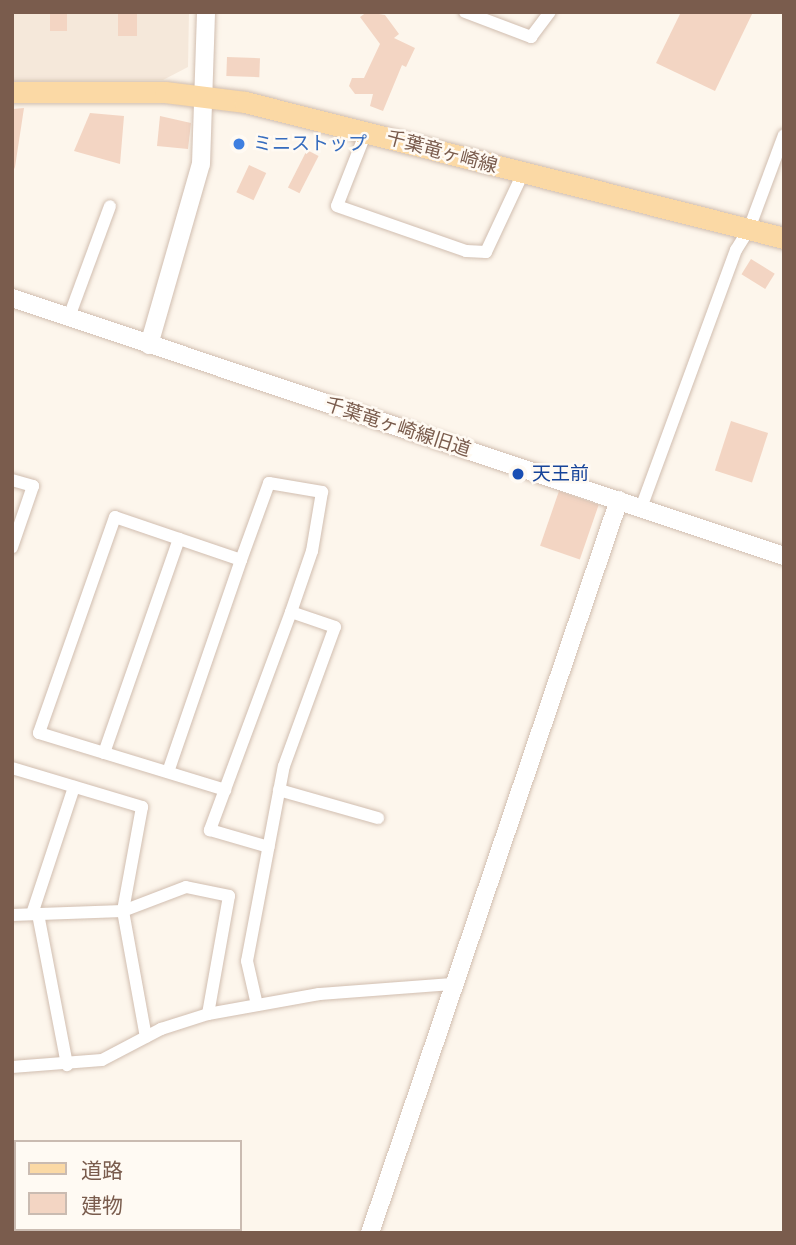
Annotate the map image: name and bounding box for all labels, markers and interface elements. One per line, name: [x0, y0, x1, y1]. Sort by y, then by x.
street label: 千葉竜ヶ崎線: [384, 126, 500, 178]
place label: ミニストップ: [253, 133, 367, 155]
marker: ミニストップ: [231, 136, 247, 152]
street label: 千葉竜ヶ崎線旧道: [322, 393, 474, 461]
place label: 天王前: [532, 463, 589, 485]
marker: 天王前: [510, 466, 526, 482]
legend: [14, 1140, 242, 1231]
text: 道路: [81, 1158, 123, 1183]
text: 建物: [81, 1193, 123, 1218]

